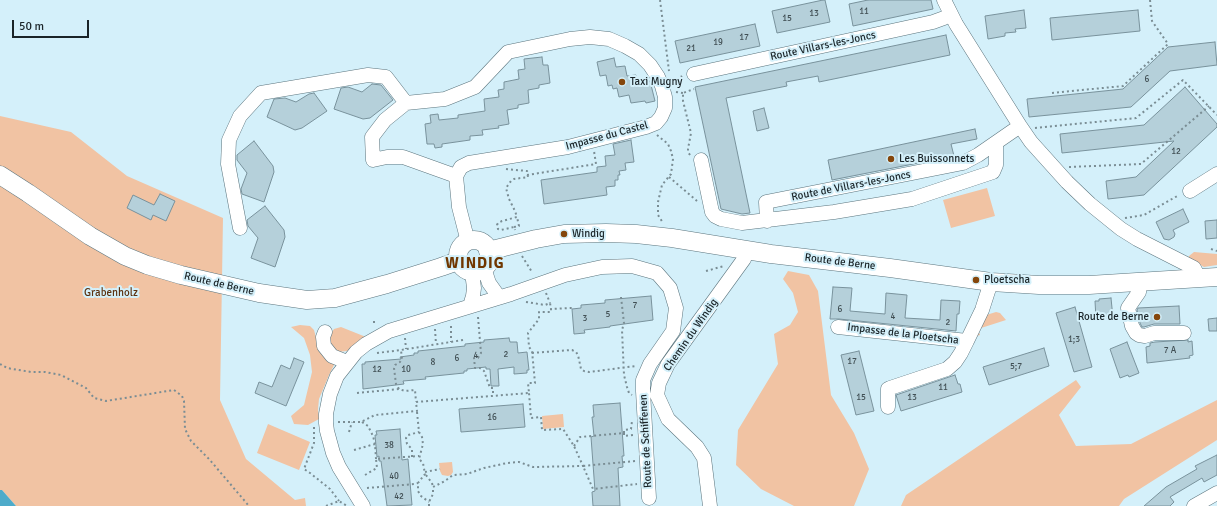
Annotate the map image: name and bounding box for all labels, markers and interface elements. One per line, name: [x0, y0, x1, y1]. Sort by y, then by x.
house number: 11: [859, 7, 869, 17]
house number: 13: [809, 9, 819, 19]
scale bar: [14, 12, 91, 38]
house number: 15: [782, 14, 792, 24]
text: 50 m: [19, 19, 44, 34]
street label: Route Villars-les-Joncs: [769, 28, 877, 64]
house number: 17: [739, 33, 749, 43]
house number: 19: [713, 38, 723, 48]
house number: 21: [686, 44, 696, 54]
place label: Taxi Mugny: [630, 75, 682, 89]
house number: 6: [1145, 75, 1149, 85]
marker: Taxi Mugny: [617, 77, 627, 87]
street label: Impasse du Castel: [564, 119, 650, 153]
house number: 12: [1171, 147, 1181, 157]
place label: Les Buissonnets: [899, 152, 974, 166]
marker: Les Buissonnets: [886, 154, 896, 164]
street label: Route de Villars-les-Joncs: [790, 168, 912, 204]
place label: Windig: [572, 227, 605, 241]
marker: Windig: [559, 229, 569, 239]
street label: Route de Berne: [804, 251, 876, 273]
district label: WINDIG: [445, 255, 505, 273]
street label: Route de Berne: [183, 270, 255, 298]
place label: Ploetscha: [984, 273, 1030, 287]
marker: Ploetscha: [971, 275, 981, 285]
park label: Grabenholz: [84, 286, 138, 300]
street label: Chemin du Windig: [661, 296, 721, 374]
house number: 7: [633, 301, 637, 311]
house number: 6: [838, 305, 842, 315]
house number: 5: [606, 310, 610, 320]
place label: Route de Berne: [1078, 310, 1149, 324]
house number: 4: [891, 312, 895, 322]
marker: Route de Berne: [1152, 312, 1162, 322]
house number: 3: [583, 314, 587, 324]
house number: 2: [946, 318, 950, 328]
street label: Impasse de la Ploetscha: [847, 321, 959, 347]
house number: 1;3: [1068, 335, 1080, 345]
house number: 7 A: [1164, 346, 1176, 356]
house number: 2: [504, 350, 508, 360]
house number: 4: [474, 351, 478, 361]
house number: 6: [455, 354, 459, 364]
house number: 17: [847, 357, 857, 367]
house number: 8: [431, 358, 435, 368]
house number: 5;7: [1010, 362, 1022, 372]
house number: 12: [372, 365, 382, 375]
house number: 10: [401, 365, 411, 375]
house number: 11: [938, 383, 948, 393]
house number: 15: [856, 393, 866, 403]
house number: 13: [907, 393, 917, 403]
street label: Route de Schiffenen: [637, 394, 655, 488]
house number: 16: [487, 413, 497, 423]
house number: 38: [384, 441, 394, 451]
house number: 40: [389, 472, 399, 482]
house number: 42: [394, 492, 404, 502]

